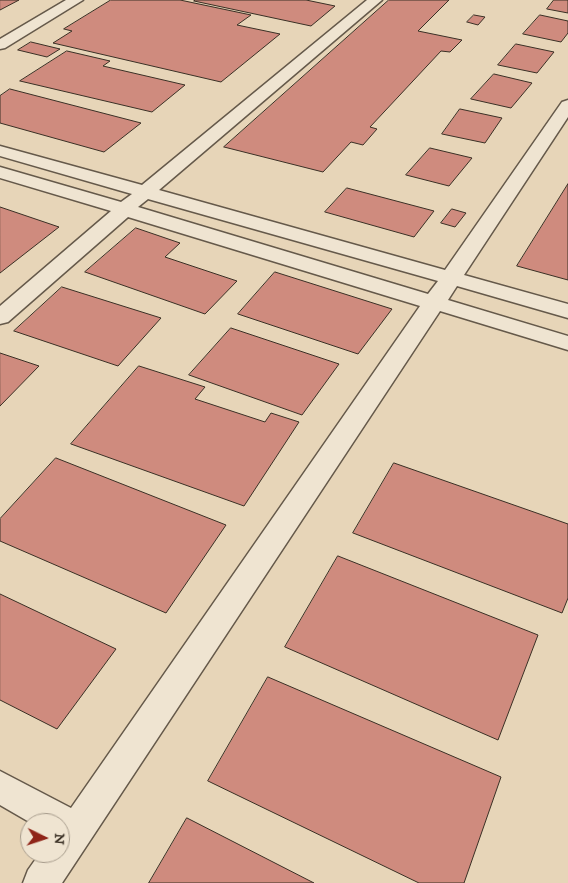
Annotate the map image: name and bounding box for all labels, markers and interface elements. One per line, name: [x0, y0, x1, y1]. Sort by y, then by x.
north arrow: [20, 813, 70, 863]
text: N: [50, 833, 68, 845]

